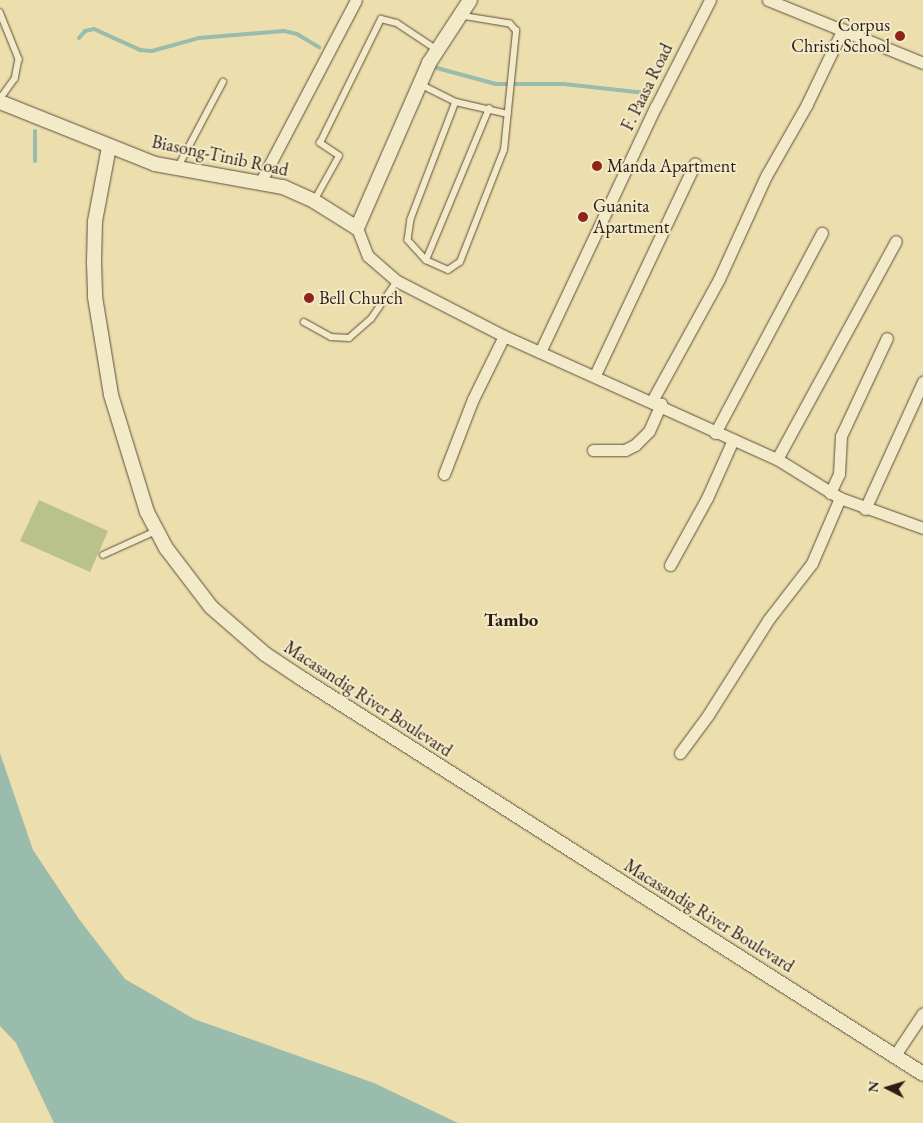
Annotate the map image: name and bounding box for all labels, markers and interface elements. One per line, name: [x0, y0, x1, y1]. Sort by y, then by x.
place label: Corpus Christi School: [791, 15, 890, 58]
marker: Corpus Christi School: [894, 30, 906, 42]
street label: F. Paasa Road: [617, 40, 677, 134]
street label: Biasong-Tinib Road: [150, 131, 290, 181]
place label: Manda Apartment: [607, 155, 736, 177]
marker: Manda Apartment: [591, 160, 603, 172]
place label: Guanita Apartment: [593, 196, 669, 238]
marker: Guanita Apartment: [577, 211, 589, 223]
place label: Bell Church: [319, 287, 403, 309]
marker: Bell Church: [303, 292, 315, 304]
district label: Tambo: [484, 609, 538, 631]
street label: Macasandig River Boulevard: [280, 636, 456, 762]
street label: Macasandig River Boulevard: [620, 855, 798, 977]
north arrow: [863, 1063, 913, 1113]
text: N: [864, 1080, 883, 1093]

